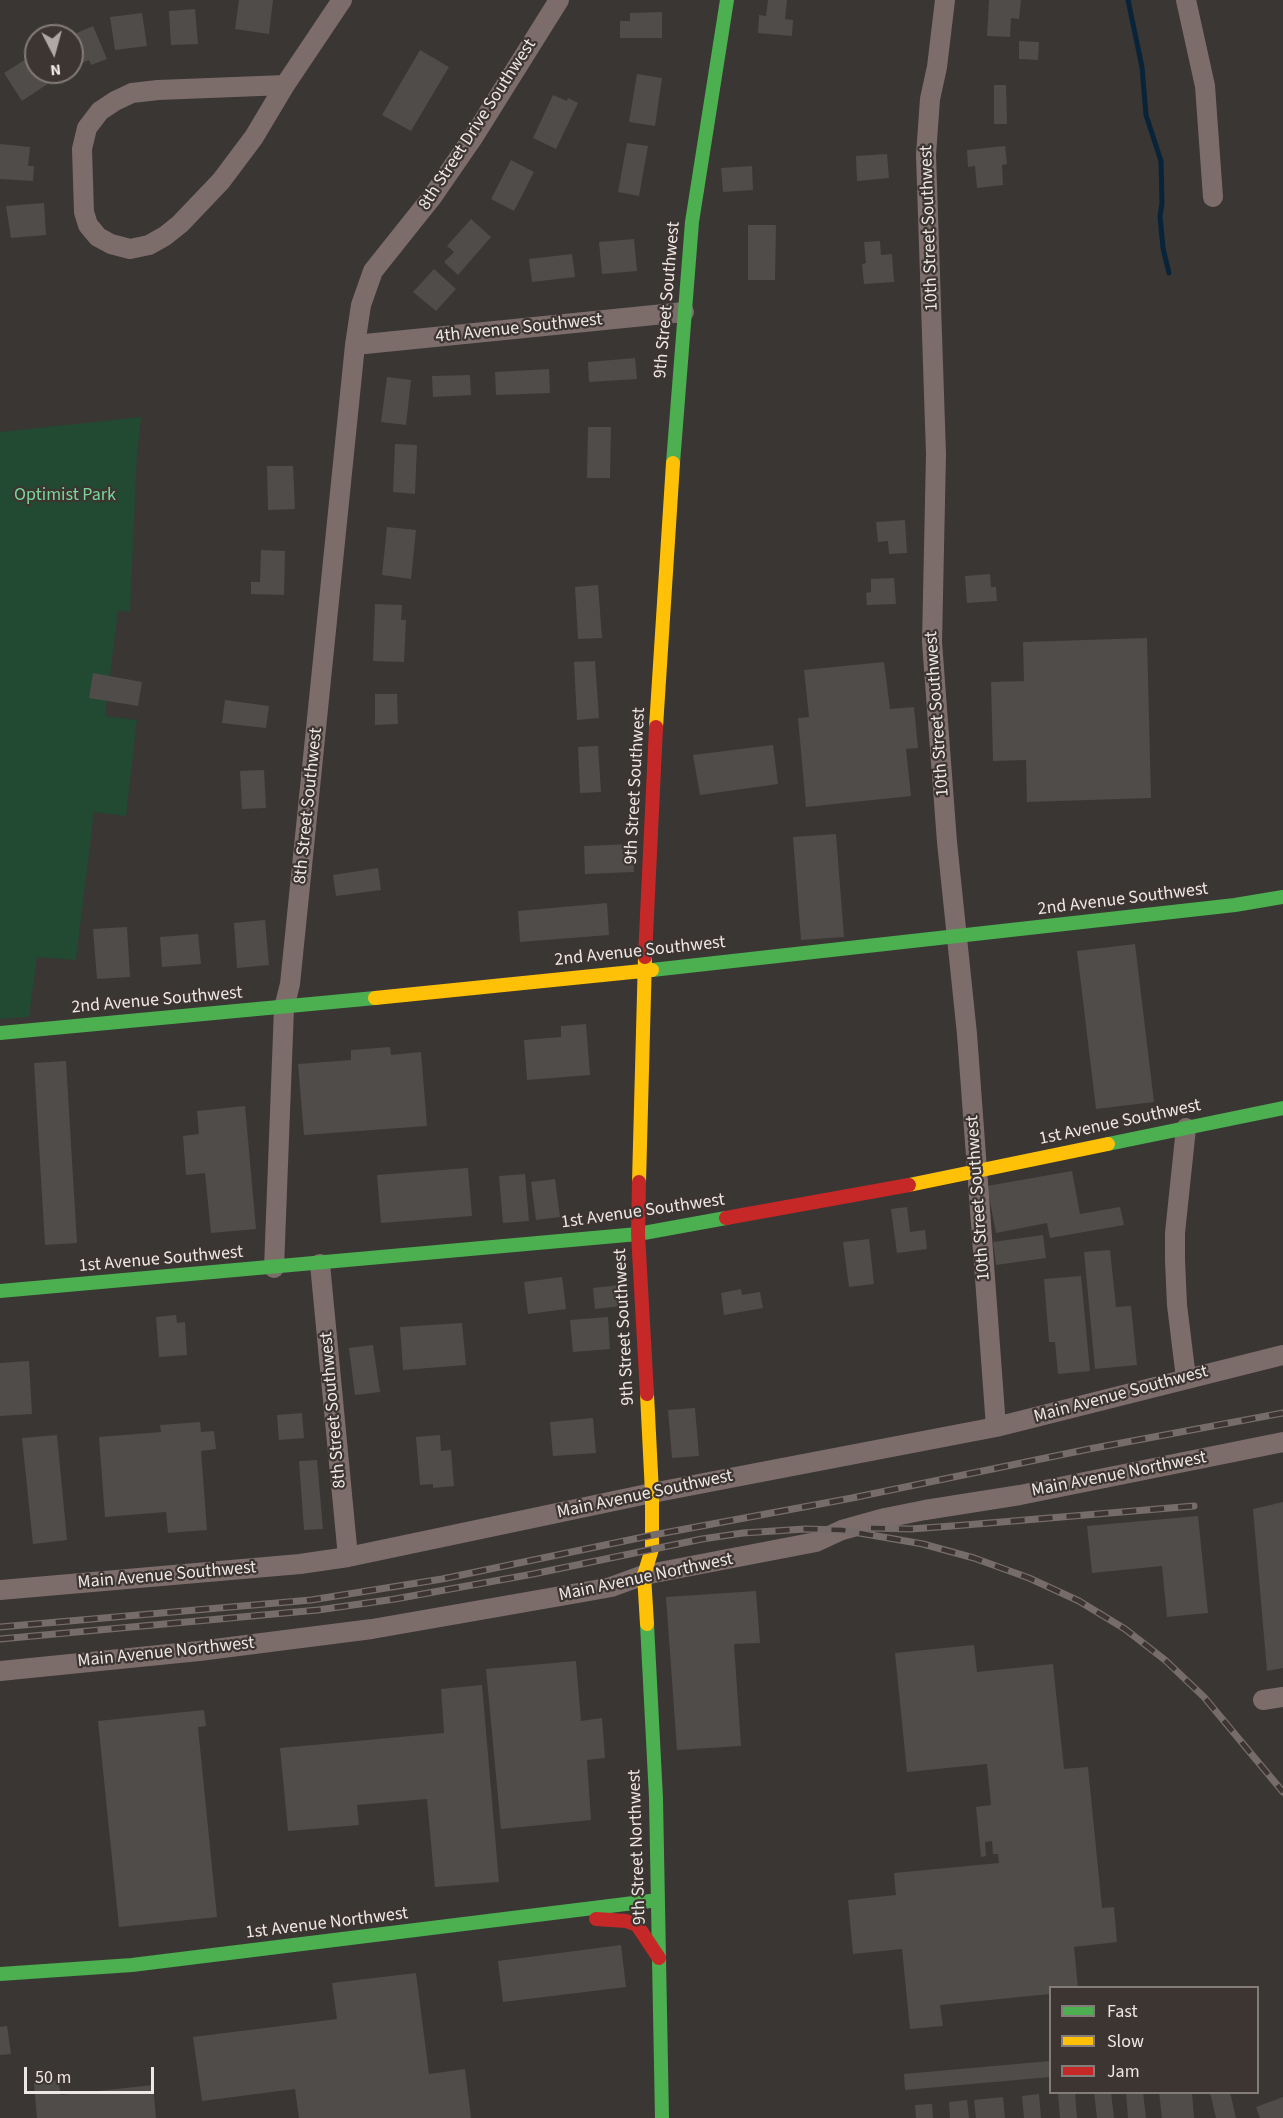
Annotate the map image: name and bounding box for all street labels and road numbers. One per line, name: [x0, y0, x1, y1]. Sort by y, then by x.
street label: 8th Street Drive Southwest: [415, 35, 541, 215]
street label: 10th Street Southwest: [916, 145, 944, 311]
street label: 9th Street Southwest: [650, 221, 686, 379]
street label: 4th Avenue Southwest: [435, 309, 603, 349]
street label: 10th Street Southwest: [921, 630, 955, 798]
street label: 9th Street Southwest: [621, 707, 651, 865]
street label: 8th Street Southwest: [290, 727, 328, 885]
street label: 2nd Avenue Southwest: [1037, 879, 1209, 921]
street label: 2nd Avenue Southwest: [554, 932, 726, 972]
street label: 2nd Avenue Southwest: [71, 983, 243, 1019]
street label: 1st Avenue Southwest: [1037, 1095, 1203, 1151]
street label: 10th Street Southwest: [962, 1114, 996, 1282]
street label: 1st Avenue Southwest: [560, 1190, 726, 1234]
street label: 1st Avenue Southwest: [78, 1242, 244, 1278]
street label: 9th Street Southwest: [610, 1248, 640, 1406]
street label: 8th Street Southwest: [316, 1331, 352, 1489]
street label: Main Avenue Southwest: [1032, 1361, 1210, 1429]
street label: Main Avenue Northwest: [1030, 1447, 1208, 1503]
street label: Main Avenue Southwest: [555, 1466, 735, 1524]
street label: Main Avenue Northwest: [557, 1549, 735, 1607]
street label: Main Avenue Southwest: [77, 1557, 257, 1595]
street label: Main Avenue Northwest: [77, 1633, 255, 1673]
street label: 9th Street Northwest: [624, 1769, 652, 1925]
street label: 1st Avenue Northwest: [245, 1903, 409, 1945]

